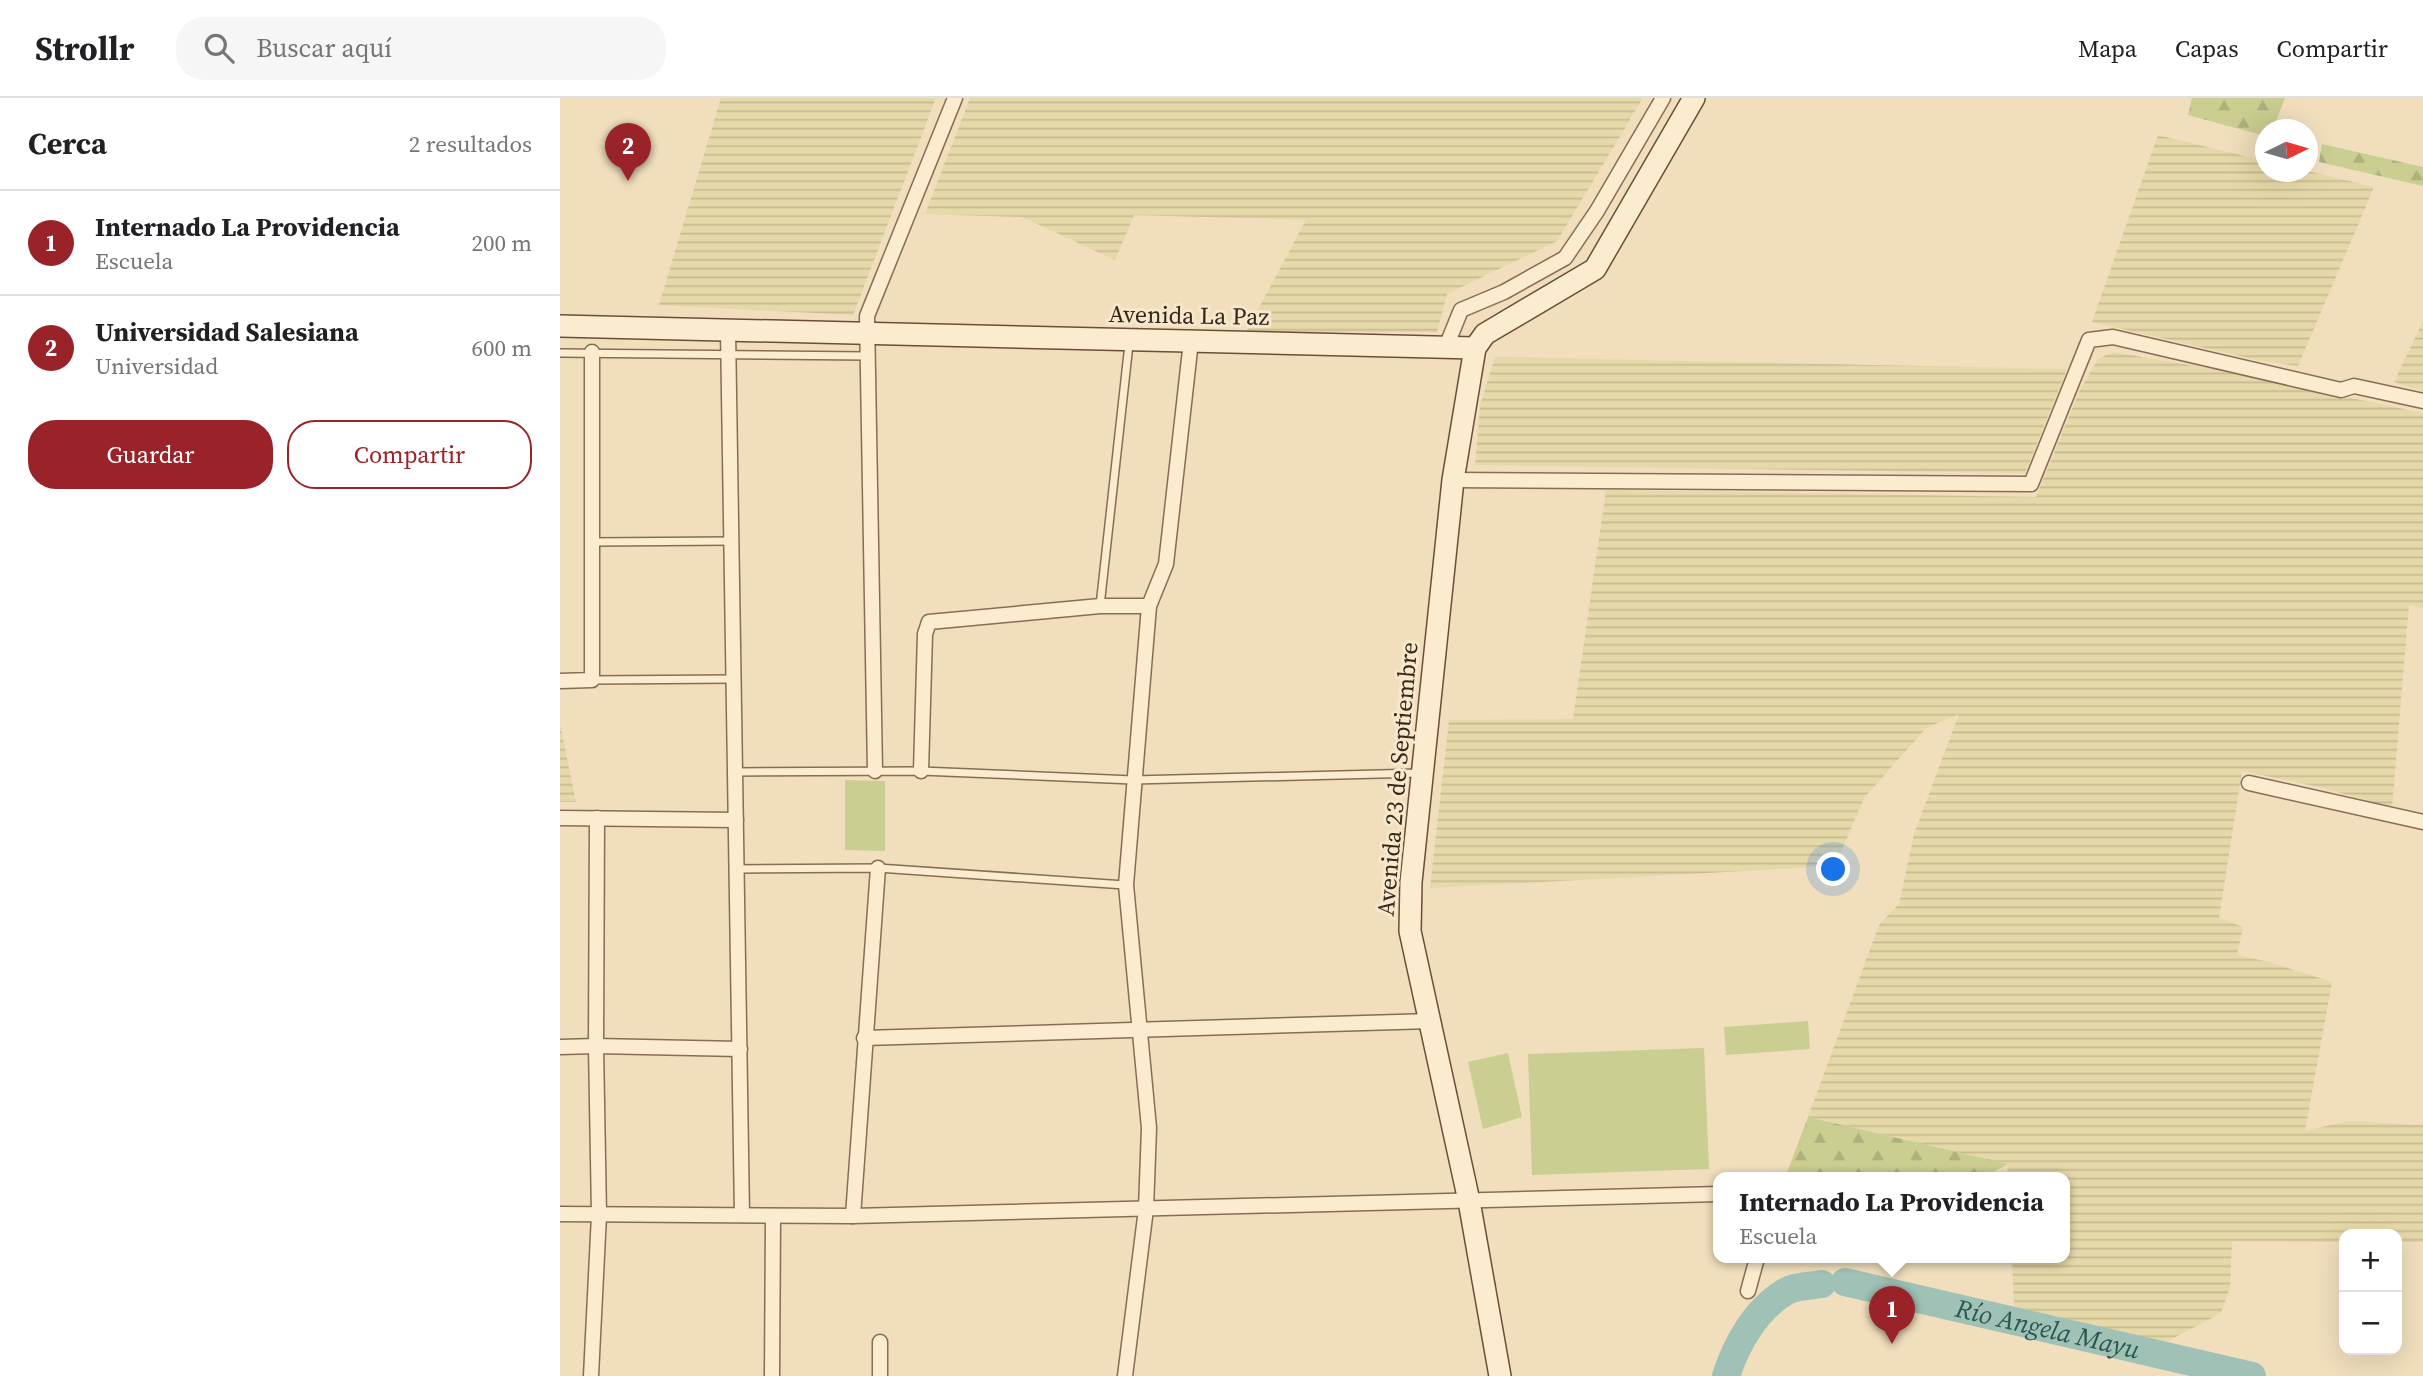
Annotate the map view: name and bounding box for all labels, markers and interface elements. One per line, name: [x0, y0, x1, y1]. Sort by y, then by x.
search box: [176, 17, 666, 80]
text: Strollr: [35, 26, 134, 71]
icon: search: [200, 29, 238, 67]
text: Buscar aquí: [256, 30, 392, 66]
text: Mapa: [2078, 32, 2137, 65]
text: Capas: [2175, 32, 2239, 65]
text: Compartir: [2277, 32, 2388, 65]
north arrow: [2255, 119, 2318, 182]
text: Cerca: [28, 123, 107, 164]
pin: 2: [605, 123, 651, 181]
text: 2 resultados: [409, 128, 532, 160]
text: Internado La Providencia: [95, 209, 400, 245]
text: 1: [45, 227, 57, 259]
text: 200 m: [471, 227, 532, 259]
text: Escuela: [95, 245, 173, 277]
street label: Avenida La Paz: [1108, 297, 1270, 333]
text: Universidad Salesiana: [95, 314, 359, 350]
text: 2: [45, 332, 57, 364]
text: 600 m: [471, 332, 532, 364]
text: Universidad: [95, 350, 218, 382]
button: Guardar: [28, 420, 273, 489]
button: Compartir: [287, 420, 532, 489]
street label: Avenida 23 de Septiembre: [1369, 641, 1425, 917]
your location: [1816, 852, 1850, 886]
popup: [1713, 1172, 2070, 1263]
text: Internado La Providencia: [1739, 1184, 2044, 1220]
text: Escuela: [1739, 1220, 1817, 1252]
map controls: [2339, 1229, 2402, 1355]
button: +: [2339, 1229, 2402, 1292]
pin: 1: [1869, 1286, 1915, 1344]
water label: Río Angela Mayu: [1951, 1290, 2144, 1368]
button: −: [2339, 1292, 2402, 1355]

